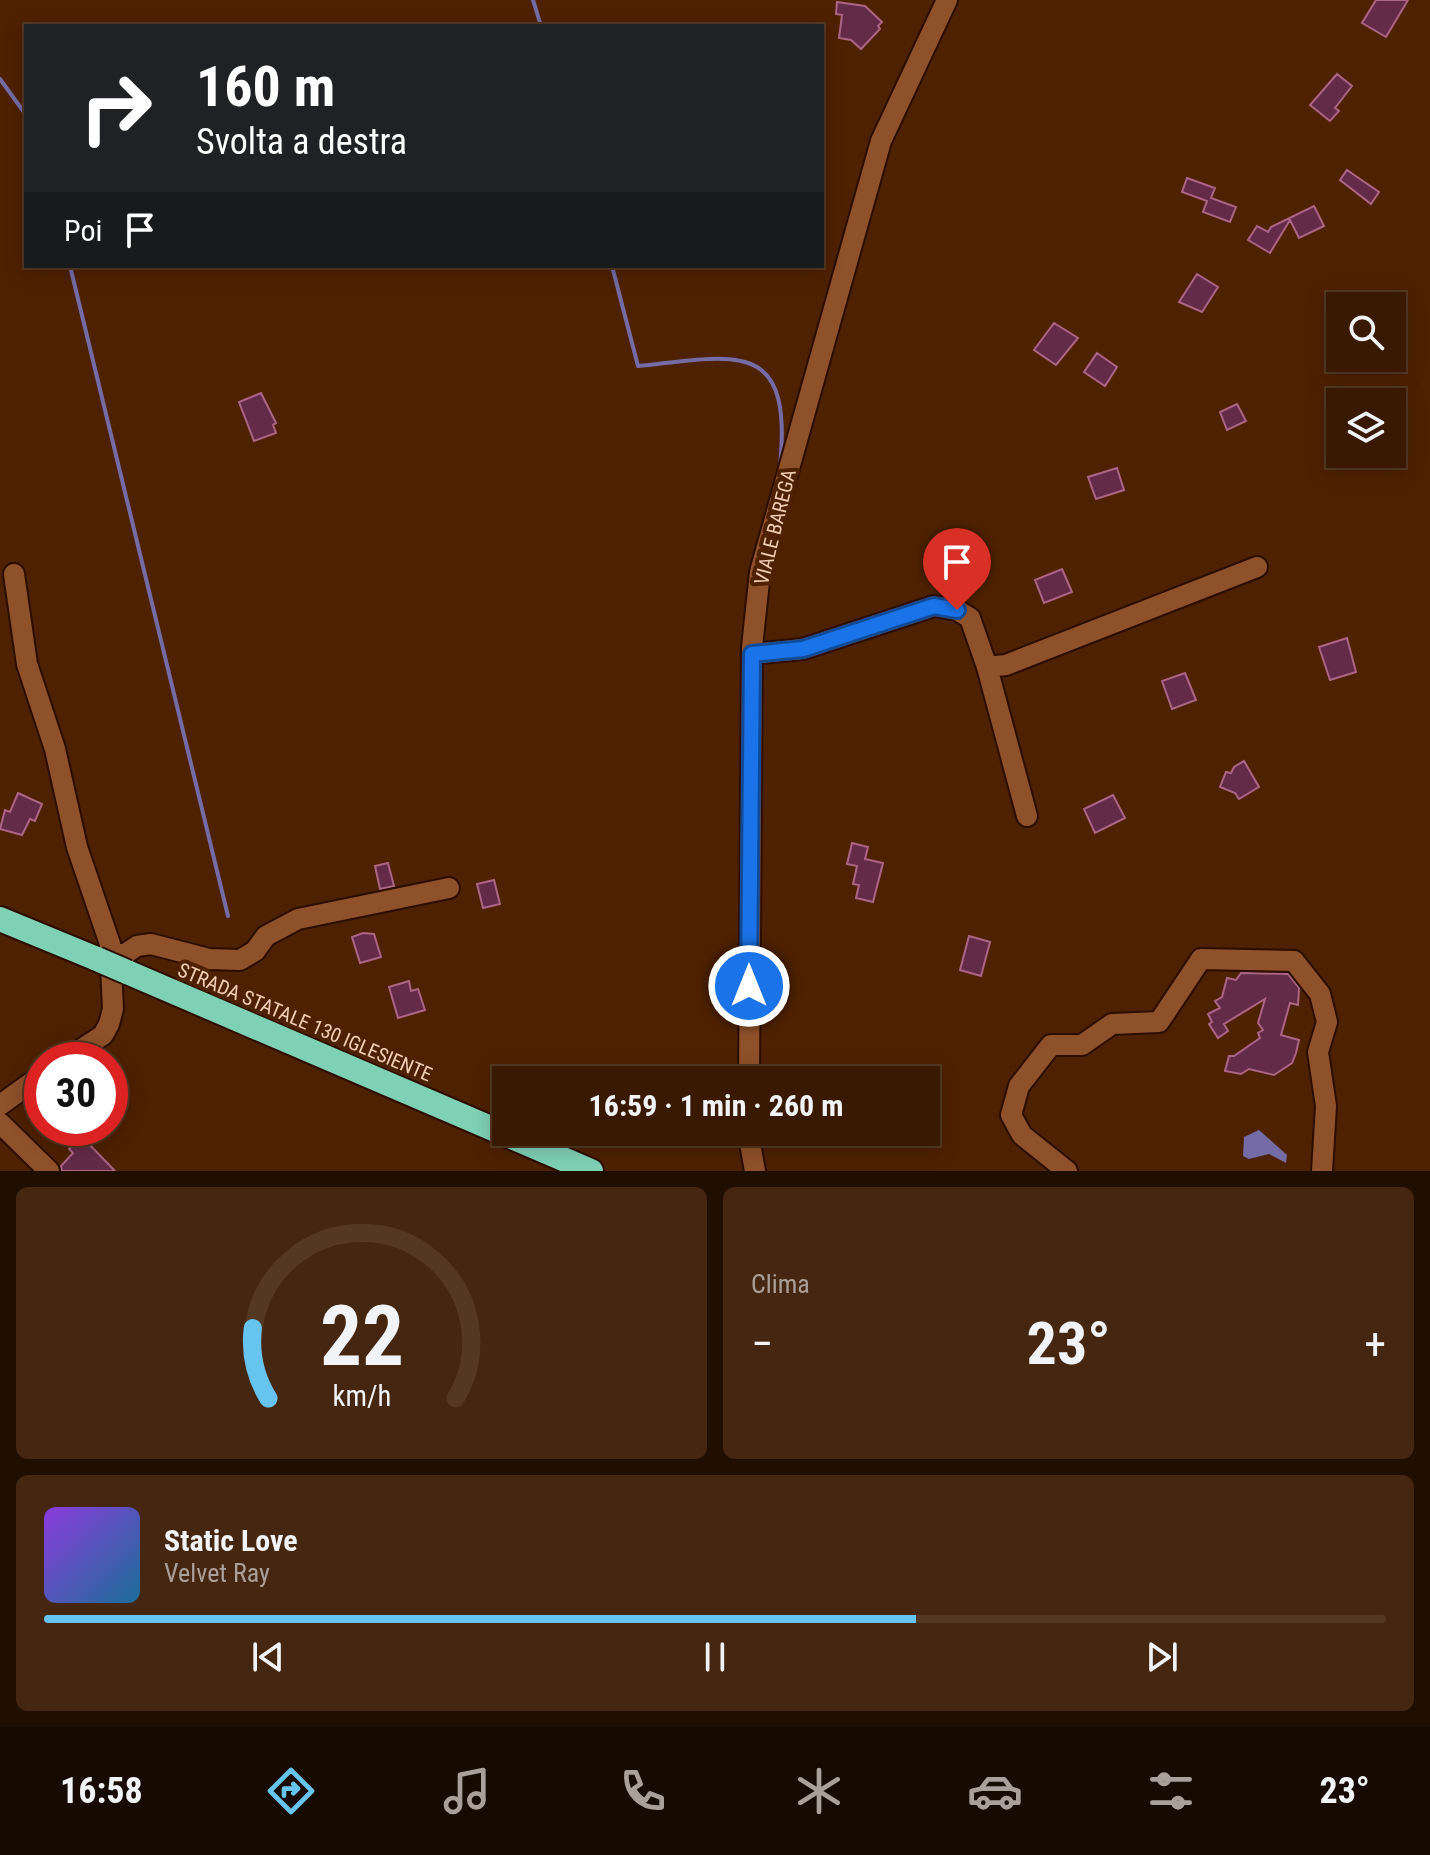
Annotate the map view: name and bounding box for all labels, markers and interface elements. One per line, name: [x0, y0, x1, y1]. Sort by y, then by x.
text: 160 m: [196, 54, 335, 120]
icon: right: [64, 56, 168, 160]
text: Svolta a destra: [196, 121, 407, 163]
icon: arrive: [118, 208, 162, 252]
text: Poi: [64, 213, 102, 248]
map controls: [1326, 292, 1406, 468]
button: search: [1326, 292, 1406, 372]
button: layers: [1326, 388, 1406, 468]
street label: VIALE BAREGA: [749, 466, 801, 587]
pin: [923, 528, 991, 610]
icon: arrive: [935, 540, 979, 584]
position arrow: [707, 944, 791, 1028]
street label: STRADA STATALE 130 IGLESIENTE: [174, 957, 436, 1087]
speed limit sign: 30: [24, 1042, 128, 1146]
text: 16:59 · 1 min · 260 m: [589, 1088, 843, 1123]
text: Clima: [751, 1269, 810, 1299]
text: 22: [319, 1288, 404, 1385]
text: 23°: [1027, 1308, 1111, 1379]
text: −: [751, 1318, 773, 1370]
text: +: [1364, 1318, 1386, 1370]
text: km/h: [332, 1379, 391, 1413]
text: Static Love: [164, 1523, 298, 1558]
text: Velvet Ray: [164, 1558, 270, 1588]
icon: previous: [246, 1635, 290, 1679]
icon: pause: [693, 1635, 737, 1679]
icon: next: [1140, 1635, 1184, 1679]
icon: directions: [263, 1763, 319, 1819]
icon: music: [439, 1763, 495, 1819]
icon: phone: [615, 1763, 671, 1819]
icon: climate: [791, 1763, 847, 1819]
icon: car: [967, 1763, 1023, 1819]
icon: filters: [1143, 1763, 1199, 1819]
text: 16:58: [60, 1770, 143, 1812]
text: 23°: [1319, 1770, 1370, 1812]

